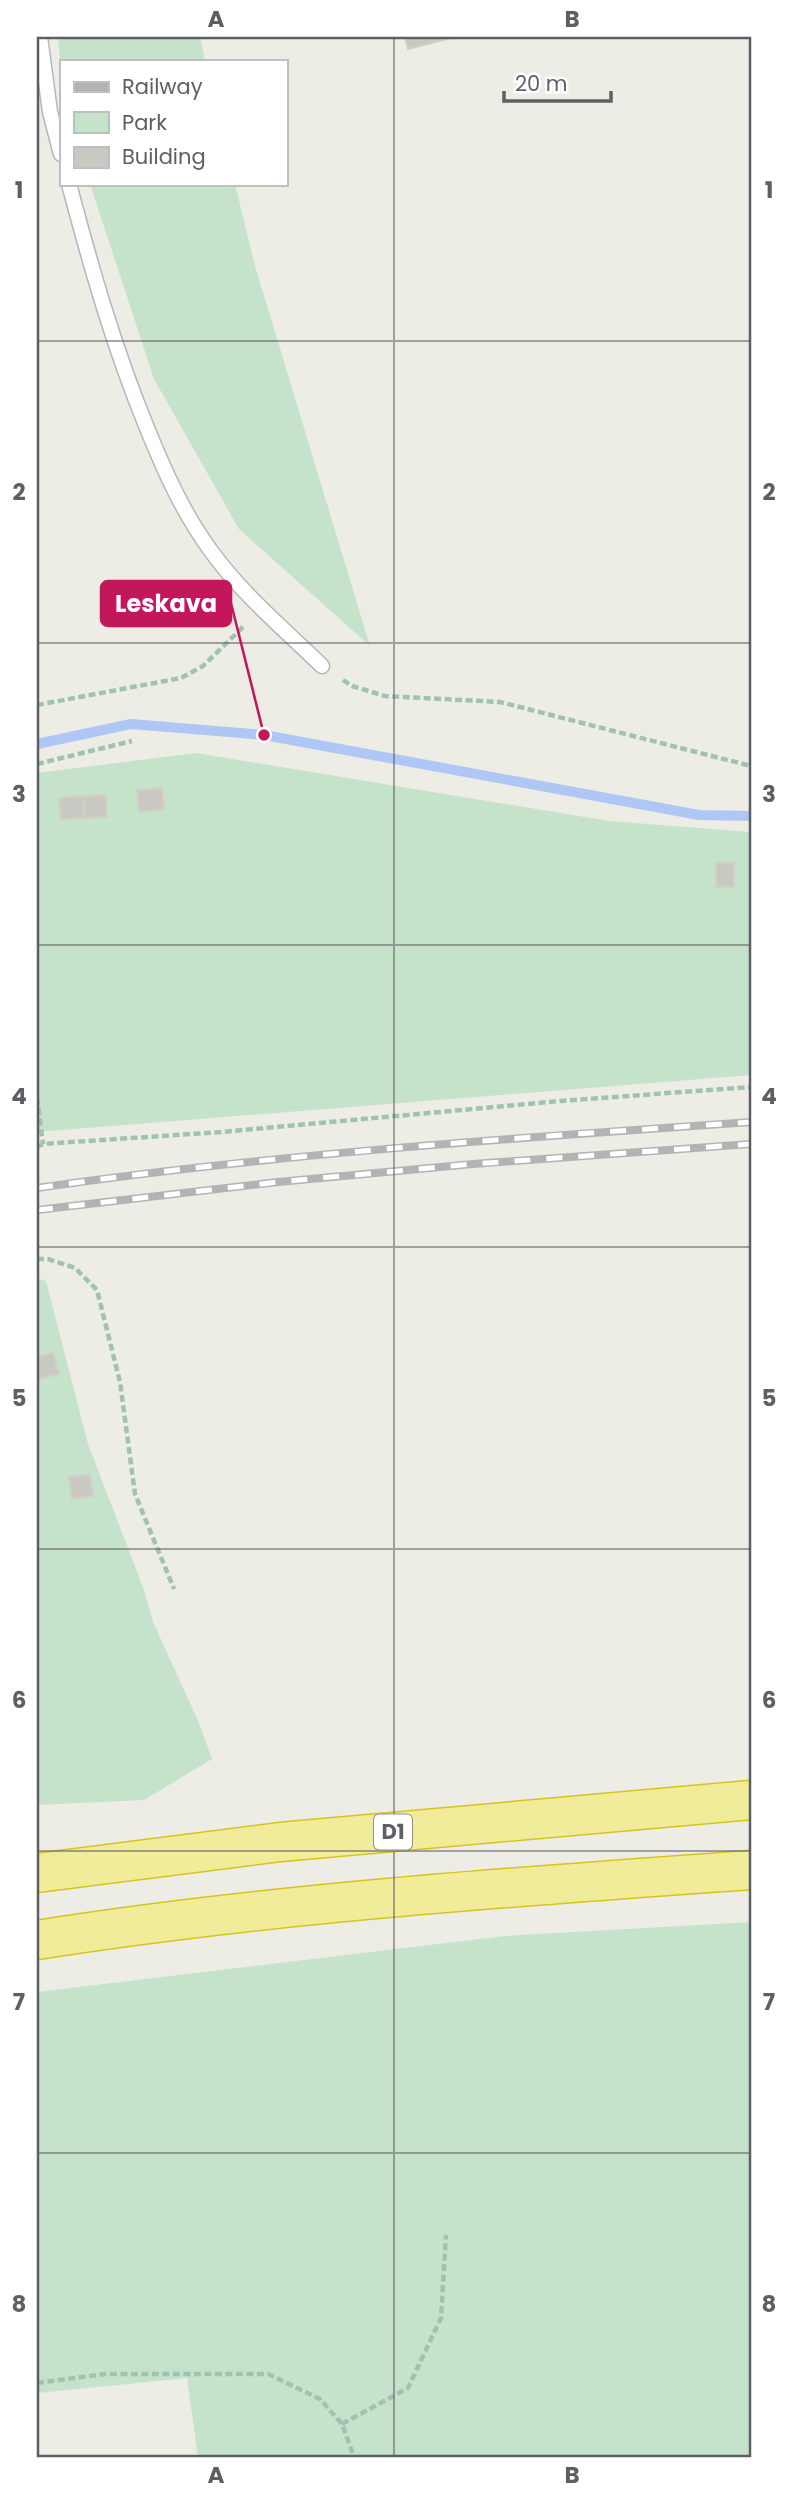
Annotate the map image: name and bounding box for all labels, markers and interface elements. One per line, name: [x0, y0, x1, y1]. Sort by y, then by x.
text: A: [208, 3, 225, 35]
text: B: [564, 3, 580, 35]
legend: [60, 60, 287, 186]
scale bar: [504, 60, 611, 104]
text: 20 m: [515, 69, 568, 98]
text: Railway: [122, 72, 203, 101]
text: Park: [122, 108, 167, 137]
text: Building: [122, 142, 206, 171]
text: 1: [15, 174, 23, 206]
text: 1: [765, 174, 773, 206]
text: 2: [12, 476, 26, 508]
text: 2: [762, 476, 776, 508]
callout: Leskava: [101, 581, 231, 626]
text: Leskava: [115, 587, 217, 620]
text: 3: [12, 778, 26, 810]
text: 3: [762, 778, 776, 810]
text: 4: [11, 1080, 27, 1112]
text: 4: [761, 1080, 777, 1112]
text: 5: [12, 1382, 26, 1414]
text: 5: [762, 1382, 776, 1414]
text: 6: [12, 1684, 26, 1716]
text: 6: [762, 1684, 776, 1716]
road number: D1: [374, 1814, 412, 1850]
text: 7: [13, 1986, 25, 2018]
text: 7: [763, 1986, 775, 2018]
text: 8: [12, 2288, 26, 2320]
text: 8: [762, 2288, 776, 2320]
text: A: [208, 2459, 225, 2491]
text: B: [564, 2459, 580, 2491]

